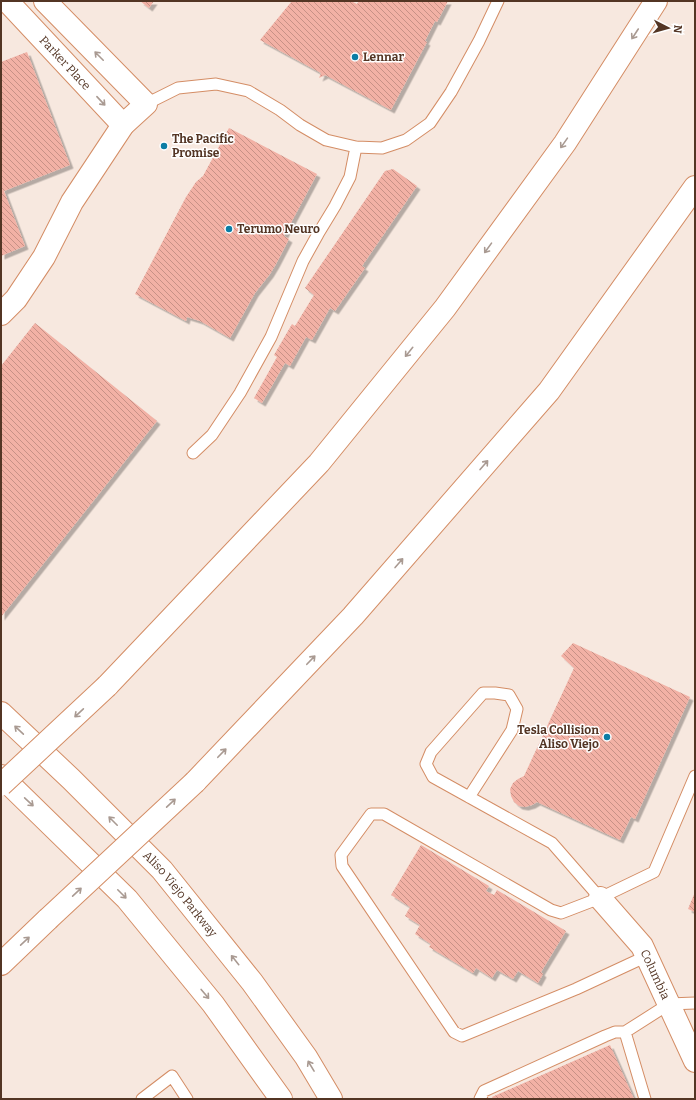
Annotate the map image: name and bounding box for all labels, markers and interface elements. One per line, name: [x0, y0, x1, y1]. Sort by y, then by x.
north arrow: [648, 8, 688, 48]
text: N: [670, 24, 684, 34]
one-way arrow: [631, 28, 639, 39]
street label: Parker Place: [37, 33, 94, 93]
place label: Lennar: [363, 50, 404, 64]
one-way arrow: [94, 51, 104, 61]
marker: Lennar: [350, 52, 360, 62]
one-way arrow: [96, 96, 105, 106]
place label: The Pacific Promise: [172, 132, 234, 160]
one-way arrow: [560, 137, 568, 148]
marker: The Pacific Promise: [159, 141, 169, 151]
place label: Terumo Neuro: [237, 222, 320, 236]
marker: Terumo Neuro: [224, 224, 234, 234]
one-way arrow: [484, 243, 492, 254]
one-way arrow: [405, 346, 414, 357]
one-way arrow: [480, 460, 489, 471]
one-way arrow: [394, 558, 403, 569]
one-way arrow: [307, 655, 316, 665]
one-way arrow: [73, 708, 84, 717]
place label: Tesla Collision Aliso Viejo: [517, 723, 599, 752]
one-way arrow: [14, 725, 24, 735]
marker: Tesla Collision Aliso Viejo: [602, 732, 612, 742]
one-way arrow: [217, 748, 226, 759]
one-way arrow: [24, 798, 34, 807]
one-way arrow: [166, 799, 177, 808]
one-way arrow: [108, 816, 117, 826]
street label: Aliso Viejo Parkway: [140, 848, 221, 940]
one-way arrow: [71, 888, 81, 897]
one-way arrow: [117, 889, 127, 899]
one-way arrow: [19, 937, 29, 946]
street label: Columbia: [637, 947, 673, 1002]
one-way arrow: [230, 955, 239, 966]
one-way arrow: [200, 988, 209, 999]
one-way arrow: [307, 1061, 315, 1072]

